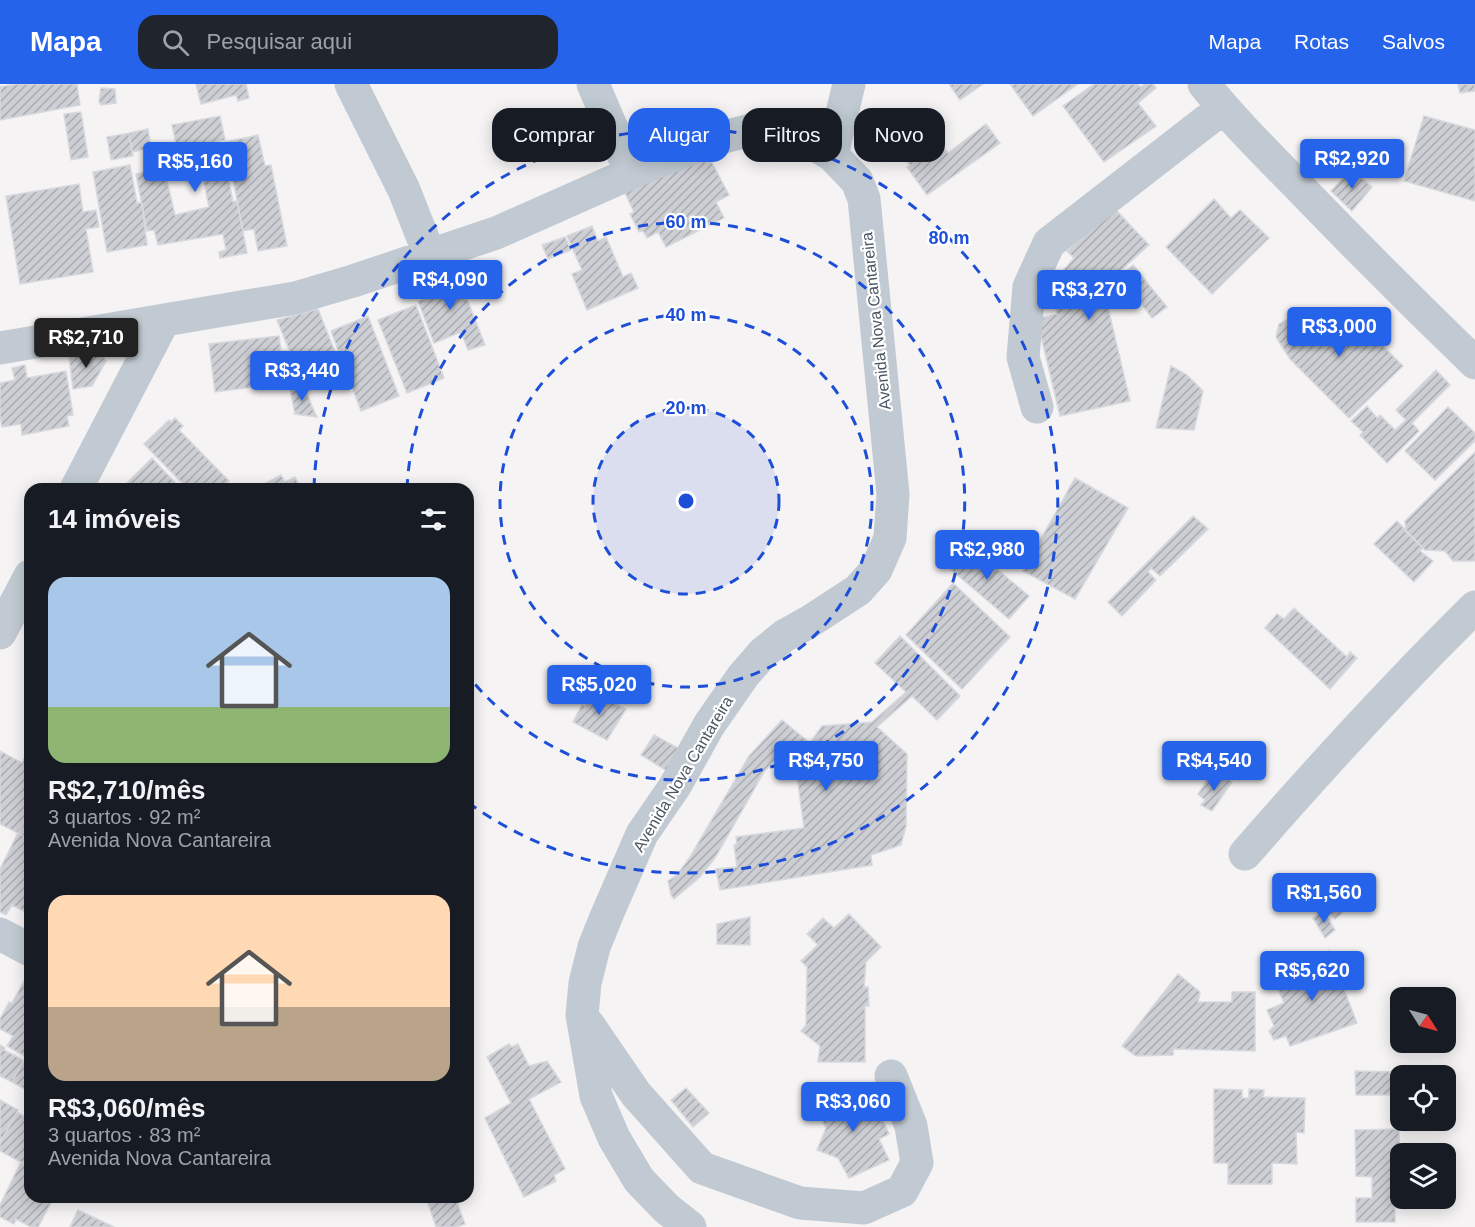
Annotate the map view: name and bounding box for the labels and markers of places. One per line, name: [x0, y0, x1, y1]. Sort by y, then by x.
pin: R$2,920: [1297, 139, 1407, 190]
pin: R$5,160: [140, 142, 250, 193]
pin: R$4,090: [395, 260, 505, 311]
pin: R$3,270: [1034, 270, 1144, 321]
pin: R$3,000: [1284, 307, 1394, 358]
pin: R$2,710: [31, 318, 141, 369]
pin: R$3,440: [247, 351, 357, 402]
centre of rings: [676, 491, 696, 511]
pin: R$2,980: [932, 530, 1042, 581]
pin: R$5,020: [544, 665, 654, 716]
pin: R$4,750: [771, 741, 881, 792]
pin: R$4,540: [1159, 741, 1269, 792]
pin: R$1,560: [1269, 873, 1379, 924]
pin: R$5,620: [1257, 951, 1367, 1002]
pin: R$3,060: [798, 1082, 908, 1133]

